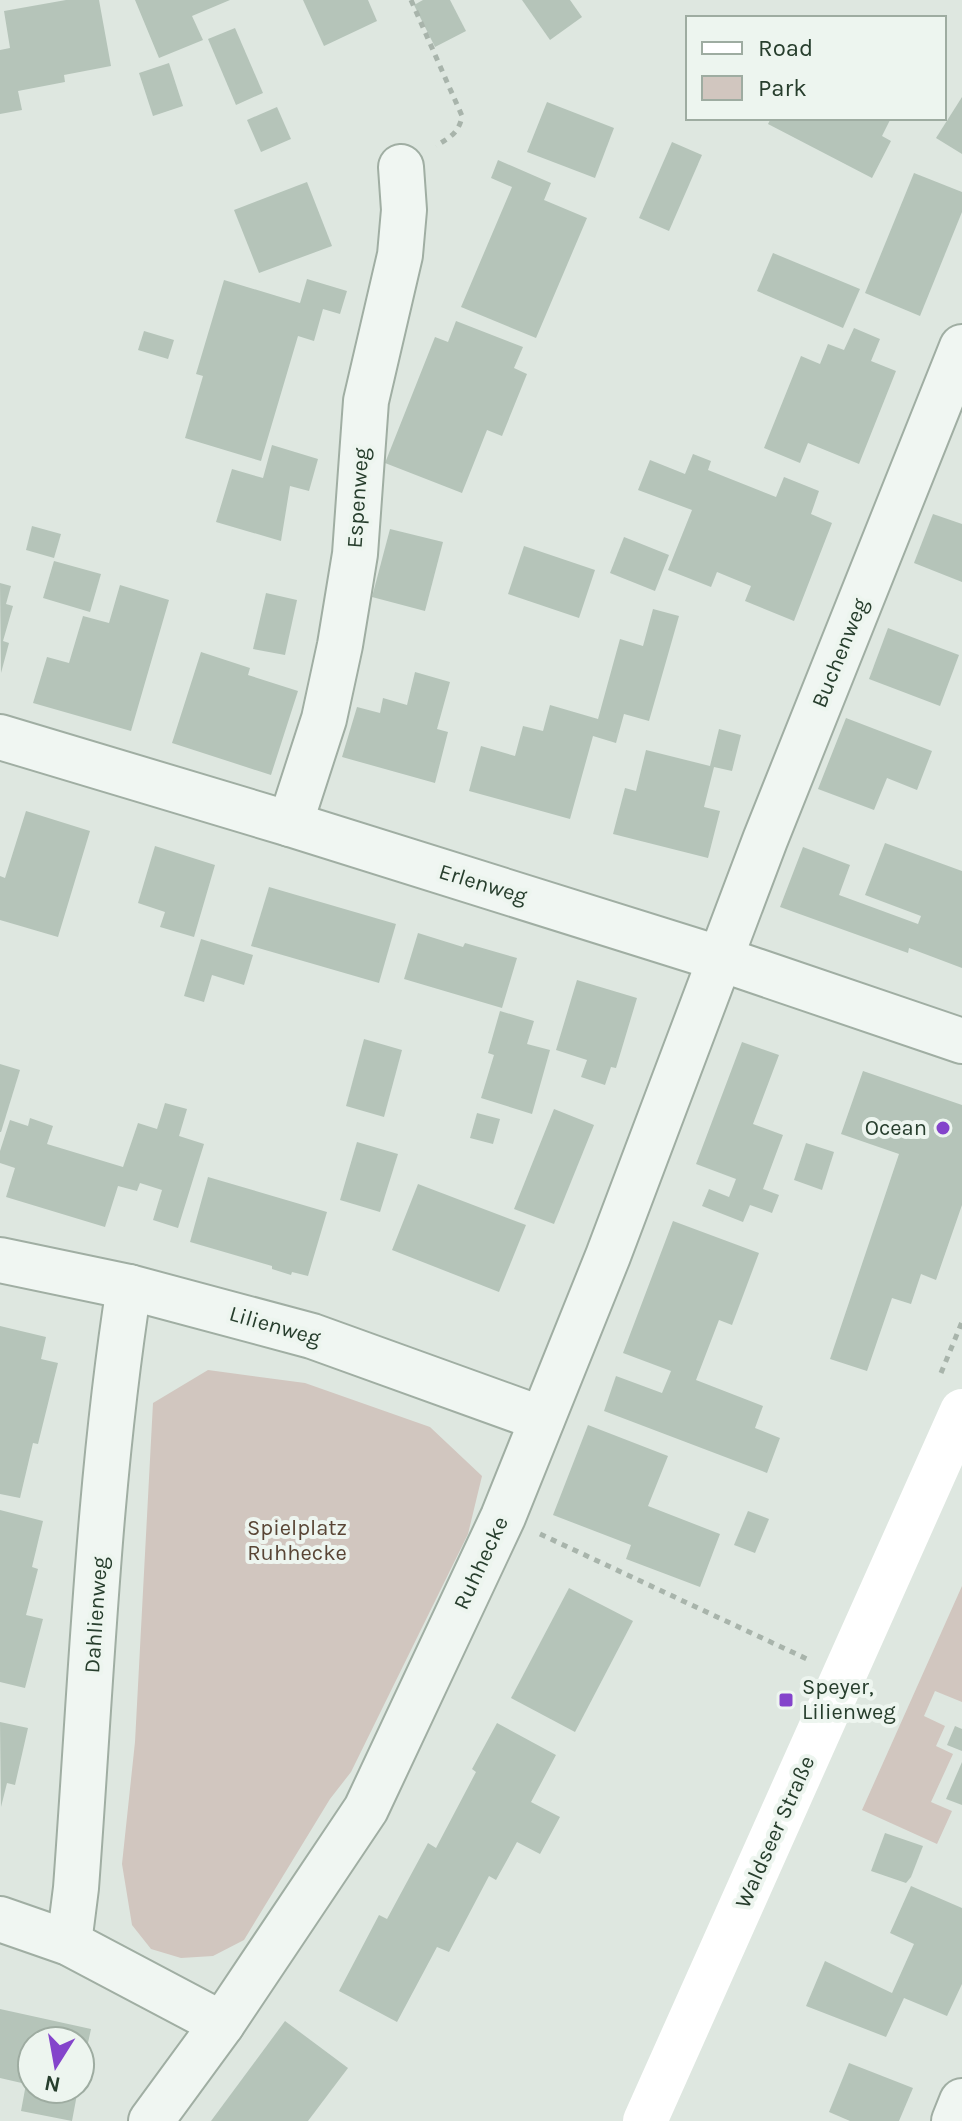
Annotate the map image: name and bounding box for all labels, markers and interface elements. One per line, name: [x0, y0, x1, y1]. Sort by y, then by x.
legend: [686, 16, 946, 120]
text: Road: [758, 34, 813, 62]
text: Park: [758, 74, 807, 102]
street label: Espenweg: [342, 446, 375, 549]
street label: Buchenweg: [806, 594, 874, 712]
street label: Erlenweg: [436, 858, 531, 910]
place label: Ocean: [865, 1115, 927, 1141]
marker: Ocean: [934, 1119, 952, 1137]
street label: Lilienweg: [226, 1301, 324, 1352]
street label: Ruhhecke: [448, 1512, 514, 1614]
park label: Spielplatz Ruhhecke: [247, 1515, 347, 1566]
street label: Dahlienweg: [79, 1555, 113, 1674]
place label: Speyer, Lilienweg: [802, 1674, 896, 1725]
marker: Speyer, Lilienweg: [777, 1691, 795, 1709]
street label: Waldseer Straße: [730, 1752, 820, 1912]
north arrow: [16, 2025, 96, 2105]
text: N: [42, 2069, 63, 2098]

